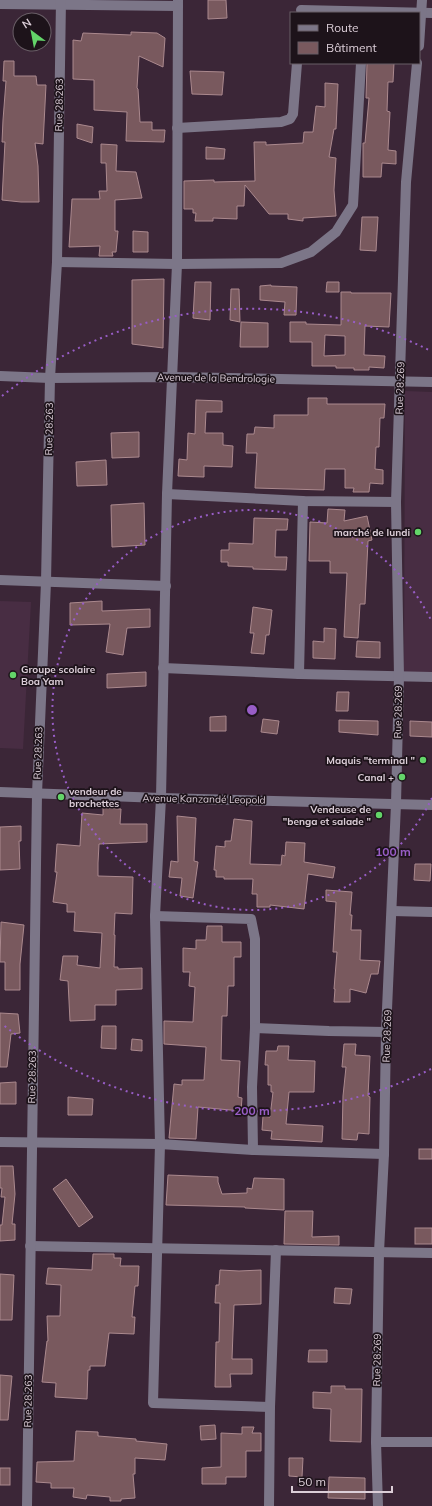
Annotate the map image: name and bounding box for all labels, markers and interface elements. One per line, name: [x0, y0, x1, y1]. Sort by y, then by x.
north arrow: [12, 12, 52, 52]
legend: [290, 12, 420, 64]
text: N: [19, 15, 34, 32]
text: Route: [326, 20, 359, 35]
text: Bâtiment: [326, 40, 377, 55]
street label: Rue 28.263: [52, 78, 66, 132]
street label: Rue 28.269: [393, 361, 407, 415]
street label: Avenue de la Bendrologie: [157, 370, 275, 386]
street label: Rue 28.263: [42, 402, 56, 456]
place label: marché de lundi: [334, 526, 410, 539]
marker: marché de lundi: [413, 527, 423, 537]
place label: Groupe scolaire Boa Yam: [21, 663, 96, 688]
marker: Groupe scolaire Boa Yam: [8, 670, 18, 680]
street label: Rue 28.269: [391, 685, 405, 739]
centre of rings: [245, 703, 259, 717]
street label: Rue 28.263: [31, 726, 45, 780]
place label: Maquis "terminal ": [326, 754, 415, 767]
marker: Maquis "terminal ": [418, 755, 428, 765]
place label: Canal +: [358, 771, 394, 784]
marker: Canal +: [397, 772, 407, 782]
place label: vendeur de brochettes: [68, 785, 122, 810]
street label: Avenue Kanzandé Leopold: [142, 791, 266, 807]
marker: vendeur de brochettes: [56, 792, 66, 802]
place label: Vendeuse de "benga et salade ": [283, 803, 372, 828]
marker: Vendeuse de "benga et salade ": [374, 810, 384, 820]
text: 100 m: [375, 844, 411, 859]
street label: Rue 28.269: [380, 1009, 394, 1063]
street label: Rue 28.263: [25, 1050, 39, 1104]
text: 200 m: [234, 1103, 270, 1118]
street label: Rue 28.269: [370, 1333, 384, 1387]
street label: Rue 28.263: [21, 1374, 35, 1428]
scale bar: [292, 1468, 392, 1494]
text: 50 m: [298, 1474, 326, 1489]

